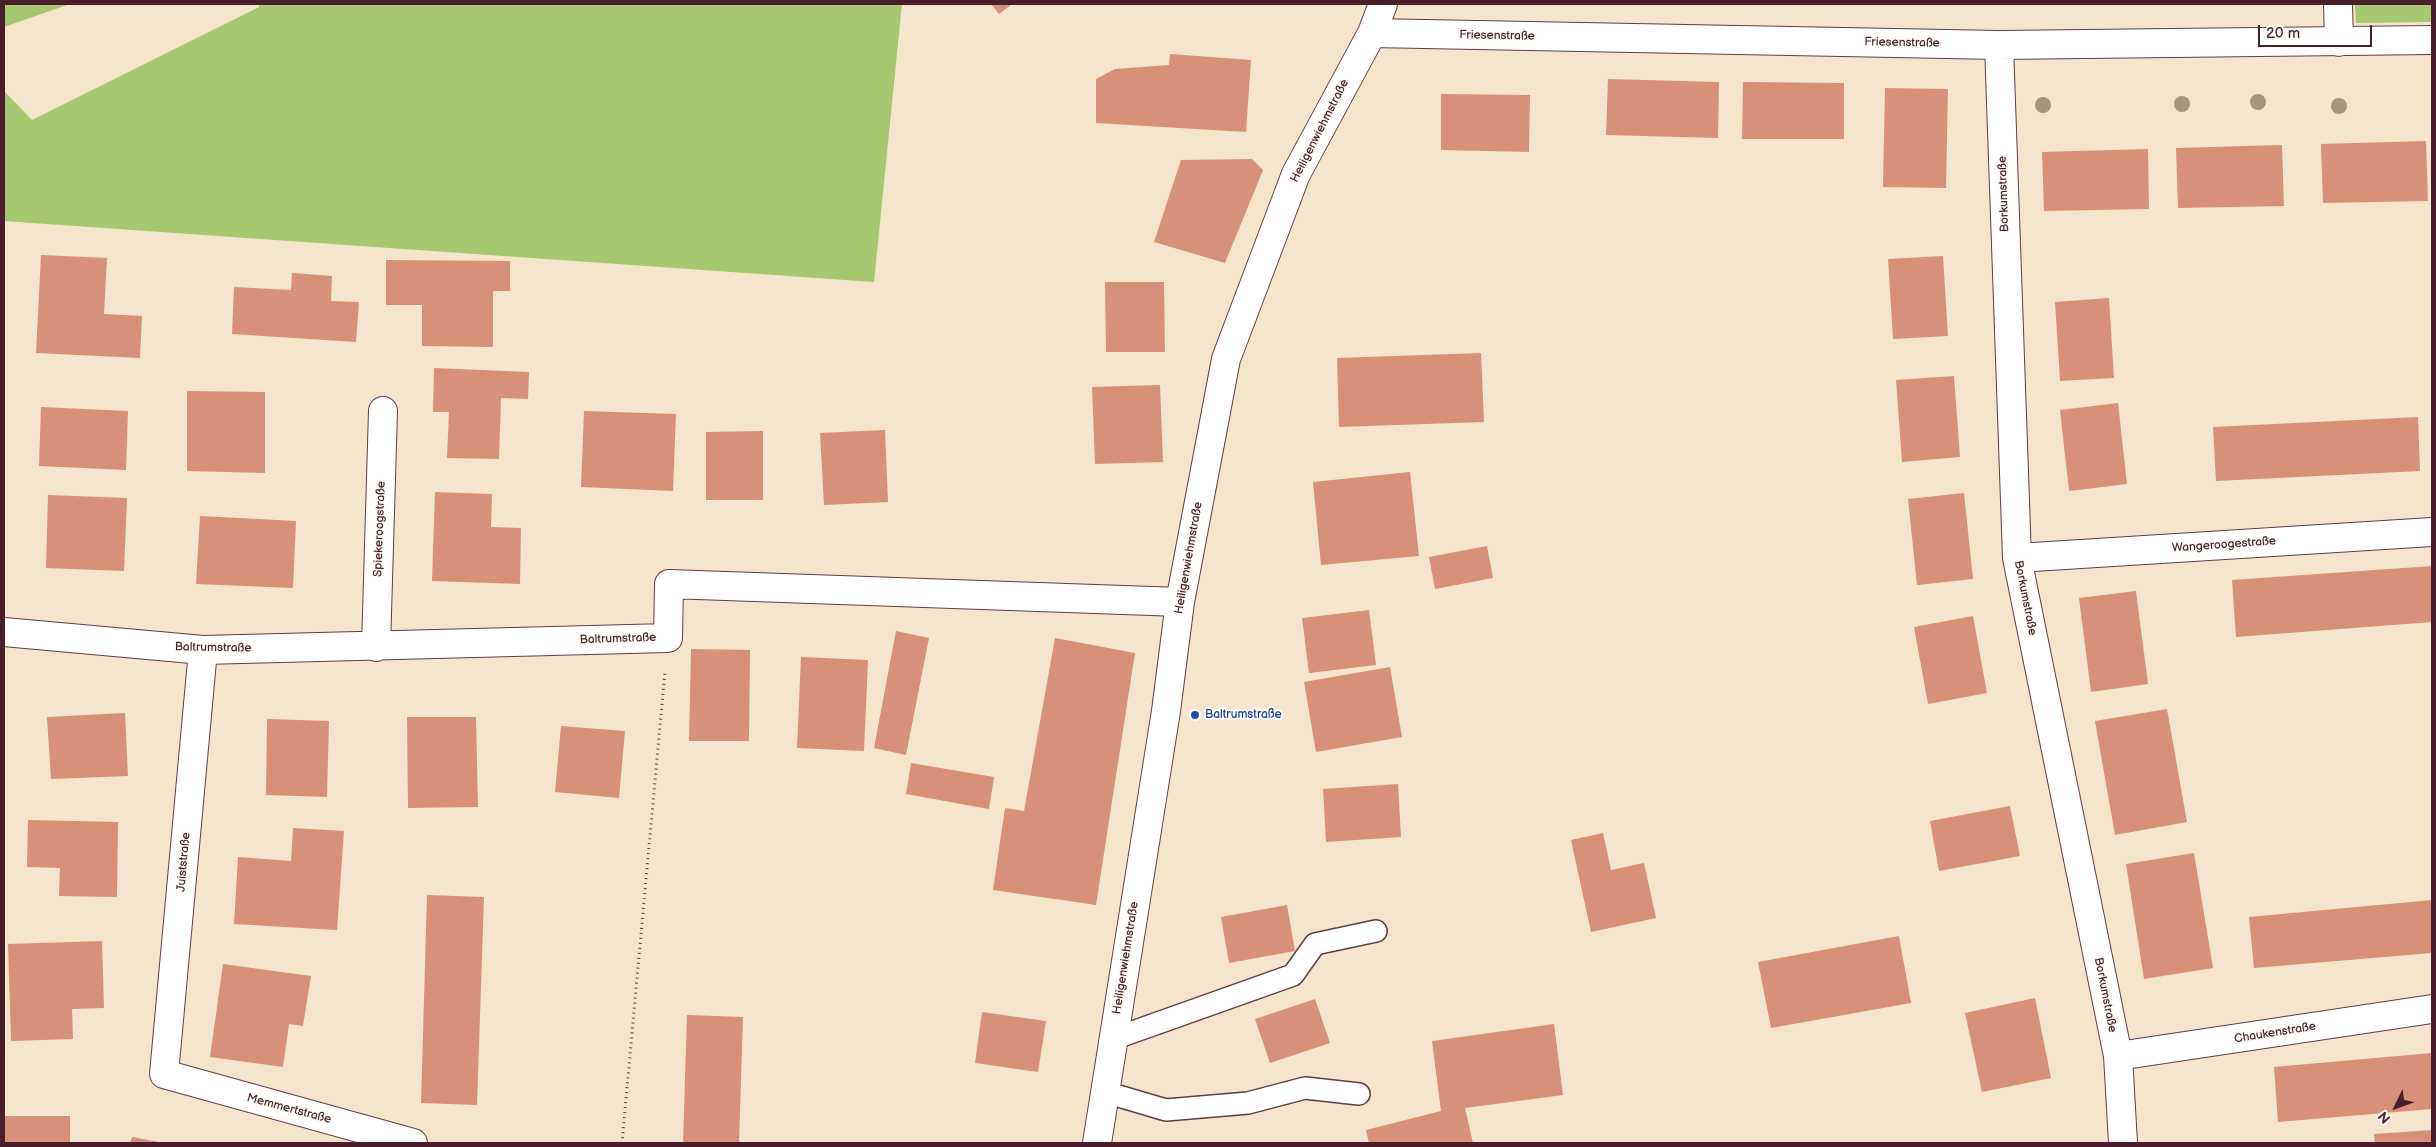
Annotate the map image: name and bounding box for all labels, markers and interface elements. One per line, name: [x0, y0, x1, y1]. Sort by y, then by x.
scale bar: [2261, 15, 2375, 47]
text: 20 m: [2266, 24, 2300, 43]
street label: Friesenstraße: [1459, 28, 1535, 44]
street label: Friesenstraße: [1864, 35, 1940, 51]
street label: Heiligenwiehmstraße: [1288, 77, 1352, 185]
street label: Borkumstraße: [1995, 156, 2013, 232]
street label: Spiekeroogstraße: [371, 481, 389, 577]
street label: Heiligenwiehmstraße: [1172, 501, 1206, 615]
street label: Wangeroogestraße: [2172, 534, 2276, 556]
street label: Borkumstraße: [2011, 559, 2039, 637]
street label: Baltrumstraße: [579, 630, 657, 648]
street label: Baltrumstraße: [175, 640, 251, 656]
place label: Baltrumstraße: [1205, 708, 1282, 722]
marker: Baltrumstraße: [1189, 709, 1201, 721]
street label: Juiststraße: [174, 832, 194, 892]
street label: Heiligenwiehmstraße: [1110, 901, 1142, 1015]
street label: Borkumstraße: [2091, 956, 2119, 1034]
street label: Chaukenstraße: [2233, 1019, 2317, 1047]
north arrow: [2371, 1082, 2421, 1132]
street label: Memmertstraße: [245, 1091, 333, 1127]
text: N: [2375, 1108, 2394, 1127]

